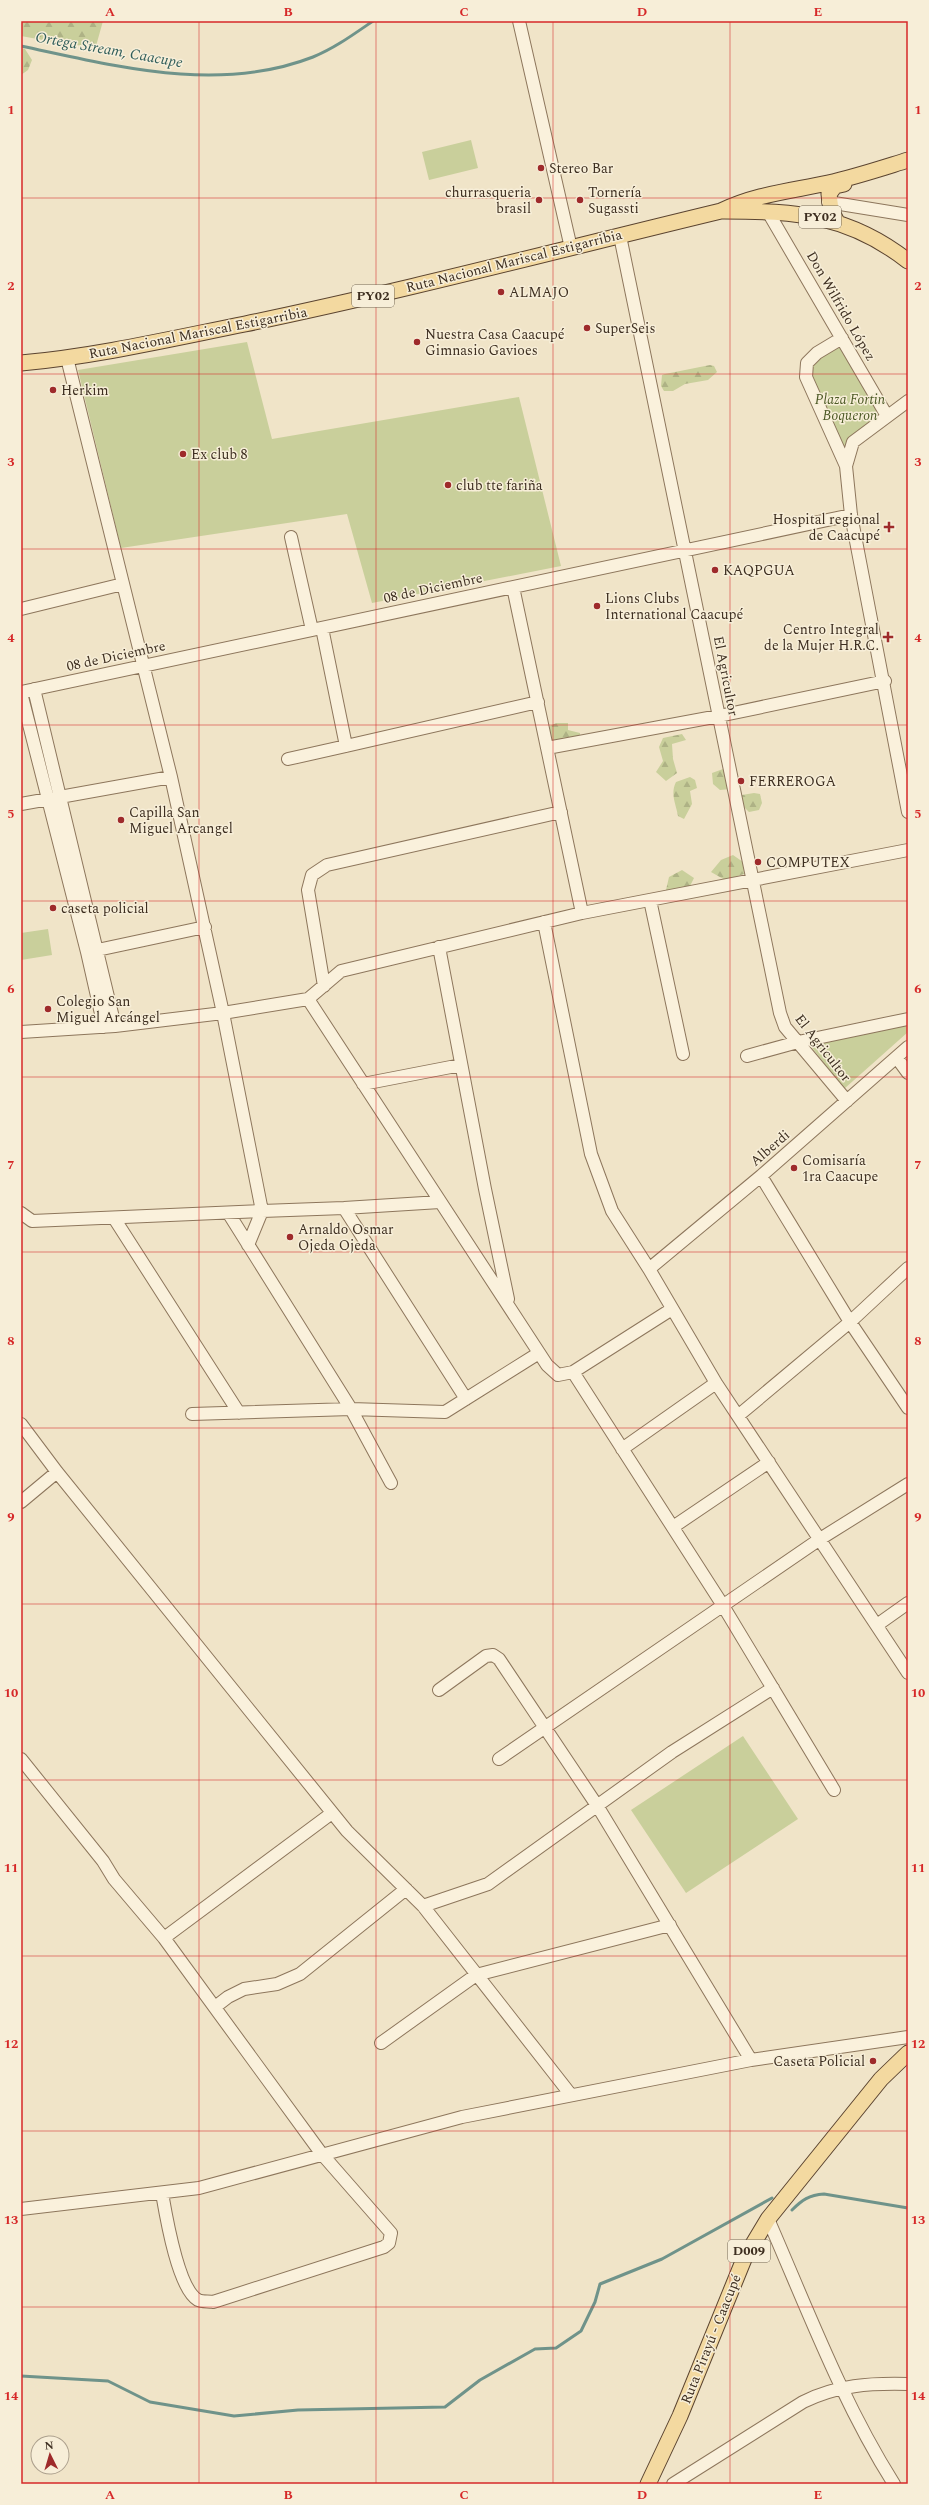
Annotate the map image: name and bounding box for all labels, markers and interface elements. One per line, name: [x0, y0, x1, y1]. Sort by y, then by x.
text: A: [105, 2, 115, 22]
text: B: [283, 2, 293, 22]
text: C: [459, 2, 469, 22]
text: D: [637, 2, 647, 22]
text: E: [814, 2, 823, 22]
water label: Ortega Stream, Caacupe: [34, 26, 185, 74]
text: 1: [7, 100, 15, 120]
text: 1: [914, 100, 922, 120]
place label: Stereo Bar: [549, 158, 614, 179]
marker: Stereo Bar: [536, 163, 546, 173]
place label: churrasqueria brasil: [445, 182, 531, 219]
place label: Tornería Sugassti: [588, 182, 642, 219]
marker: churrasqueria brasil: [534, 195, 544, 205]
marker: Tornería Sugassti: [575, 195, 585, 205]
road number: PY02: [799, 206, 841, 228]
street label: Ruta Nacional Mariscal Estigarribia: [404, 224, 624, 298]
street label: Don Wilfrido López: [801, 247, 881, 365]
text: 2: [7, 276, 15, 296]
text: 2: [914, 276, 922, 296]
place label: ALMAJO: [509, 282, 569, 303]
road number: PY02: [352, 285, 394, 307]
marker: ALMAJO: [496, 287, 506, 297]
street label: Ruta Nacional Mariscal Estigarribia: [87, 301, 309, 364]
place label: SuperSeis: [595, 318, 656, 339]
marker: SuperSeis: [582, 323, 592, 333]
place label: Nuestra Casa Caacupé Gimnasio Gavioes: [425, 324, 565, 361]
marker: Nuestra Casa Caacupé Gimnasio Gavioes: [412, 337, 422, 347]
place label: Herkim: [61, 380, 109, 401]
marker: Herkim: [48, 385, 58, 395]
park label: Plaza Fortin Boqueron: [815, 389, 886, 426]
place label: Ex club 8: [191, 444, 248, 465]
marker: Ex club 8: [178, 449, 188, 459]
text: 3: [7, 452, 15, 472]
text: 3: [914, 452, 922, 472]
place label: club tte fariña: [456, 475, 543, 496]
marker: club tte fariña: [443, 480, 453, 490]
place label: Hospital regional de Caacupé: [772, 509, 880, 546]
marker: Hospital regional de Caacupé: [883, 521, 895, 533]
place label: KAQPGUA: [723, 560, 795, 581]
marker: KAQPGUA: [710, 565, 720, 575]
street label: 08 de Diciembre: [382, 567, 485, 609]
place label: Lions Clubs International Caacupé: [605, 588, 744, 625]
marker: Lions Clubs International Caacupé: [592, 601, 602, 611]
place label: Centro Integral de la Mujer H.R.C.: [764, 619, 879, 656]
text: 4: [7, 628, 15, 648]
text: 4: [914, 628, 922, 648]
marker: Centro Integral de la Mujer H.R.C.: [882, 631, 894, 643]
street label: El Agricultor: [708, 634, 744, 718]
street label: 08 de Diciembre: [65, 635, 168, 677]
place label: FERREROGA: [749, 771, 837, 792]
marker: FERREROGA: [736, 776, 746, 786]
place label: Capilla San Miguel Arcangel: [129, 802, 233, 839]
text: 5: [7, 804, 15, 824]
text: 5: [914, 804, 922, 824]
marker: Capilla San Miguel Arcangel: [116, 815, 126, 825]
place label: COMPUTEX: [766, 852, 850, 873]
marker: COMPUTEX: [753, 857, 763, 867]
place label: caseta policial: [61, 898, 149, 919]
marker: caseta policial: [48, 903, 58, 913]
text: 6: [7, 979, 15, 999]
text: 6: [914, 979, 922, 999]
place label: Colegio San Miguel Arcángel: [56, 991, 160, 1028]
marker: Colegio San Miguel Arcángel: [43, 1004, 53, 1014]
street label: El Agricultor: [790, 1010, 857, 1087]
street label: Alberdi: [745, 1125, 795, 1171]
place label: Comisaría 1ra Caacupe: [802, 1150, 878, 1187]
text: 7: [7, 1155, 15, 1175]
text: 7: [914, 1155, 922, 1175]
marker: Comisaría 1ra Caacupe: [789, 1163, 799, 1173]
place label: Arnaldo Osmar Ojeda Ojeda: [298, 1219, 394, 1256]
marker: Arnaldo Osmar Ojeda Ojeda: [285, 1232, 295, 1242]
text: 8: [7, 1331, 15, 1351]
text: 8: [914, 1331, 922, 1351]
text: 9: [7, 1507, 15, 1527]
text: 9: [914, 1507, 922, 1527]
text: 10: [4, 1683, 18, 1703]
text: 10: [911, 1683, 925, 1703]
text: 11: [4, 1858, 18, 1878]
text: 11: [911, 1858, 925, 1878]
text: 12: [4, 2034, 18, 2054]
text: 12: [911, 2034, 925, 2054]
place label: Caseta Policial: [773, 2051, 865, 2072]
marker: Caseta Policial: [868, 2056, 878, 2066]
text: 13: [4, 2210, 18, 2230]
text: 13: [911, 2210, 925, 2230]
road number: D009: [728, 2240, 770, 2262]
street label: Ruta Pirayú - Caacupé: [675, 2271, 747, 2407]
text: 14: [4, 2386, 19, 2406]
text: 14: [911, 2386, 926, 2406]
north arrow: [30, 2435, 70, 2475]
text: N: [44, 2437, 54, 2454]
text: A: [105, 2485, 115, 2505]
text: B: [283, 2485, 293, 2505]
text: C: [459, 2485, 469, 2505]
text: D: [637, 2485, 647, 2505]
text: E: [814, 2485, 823, 2505]

